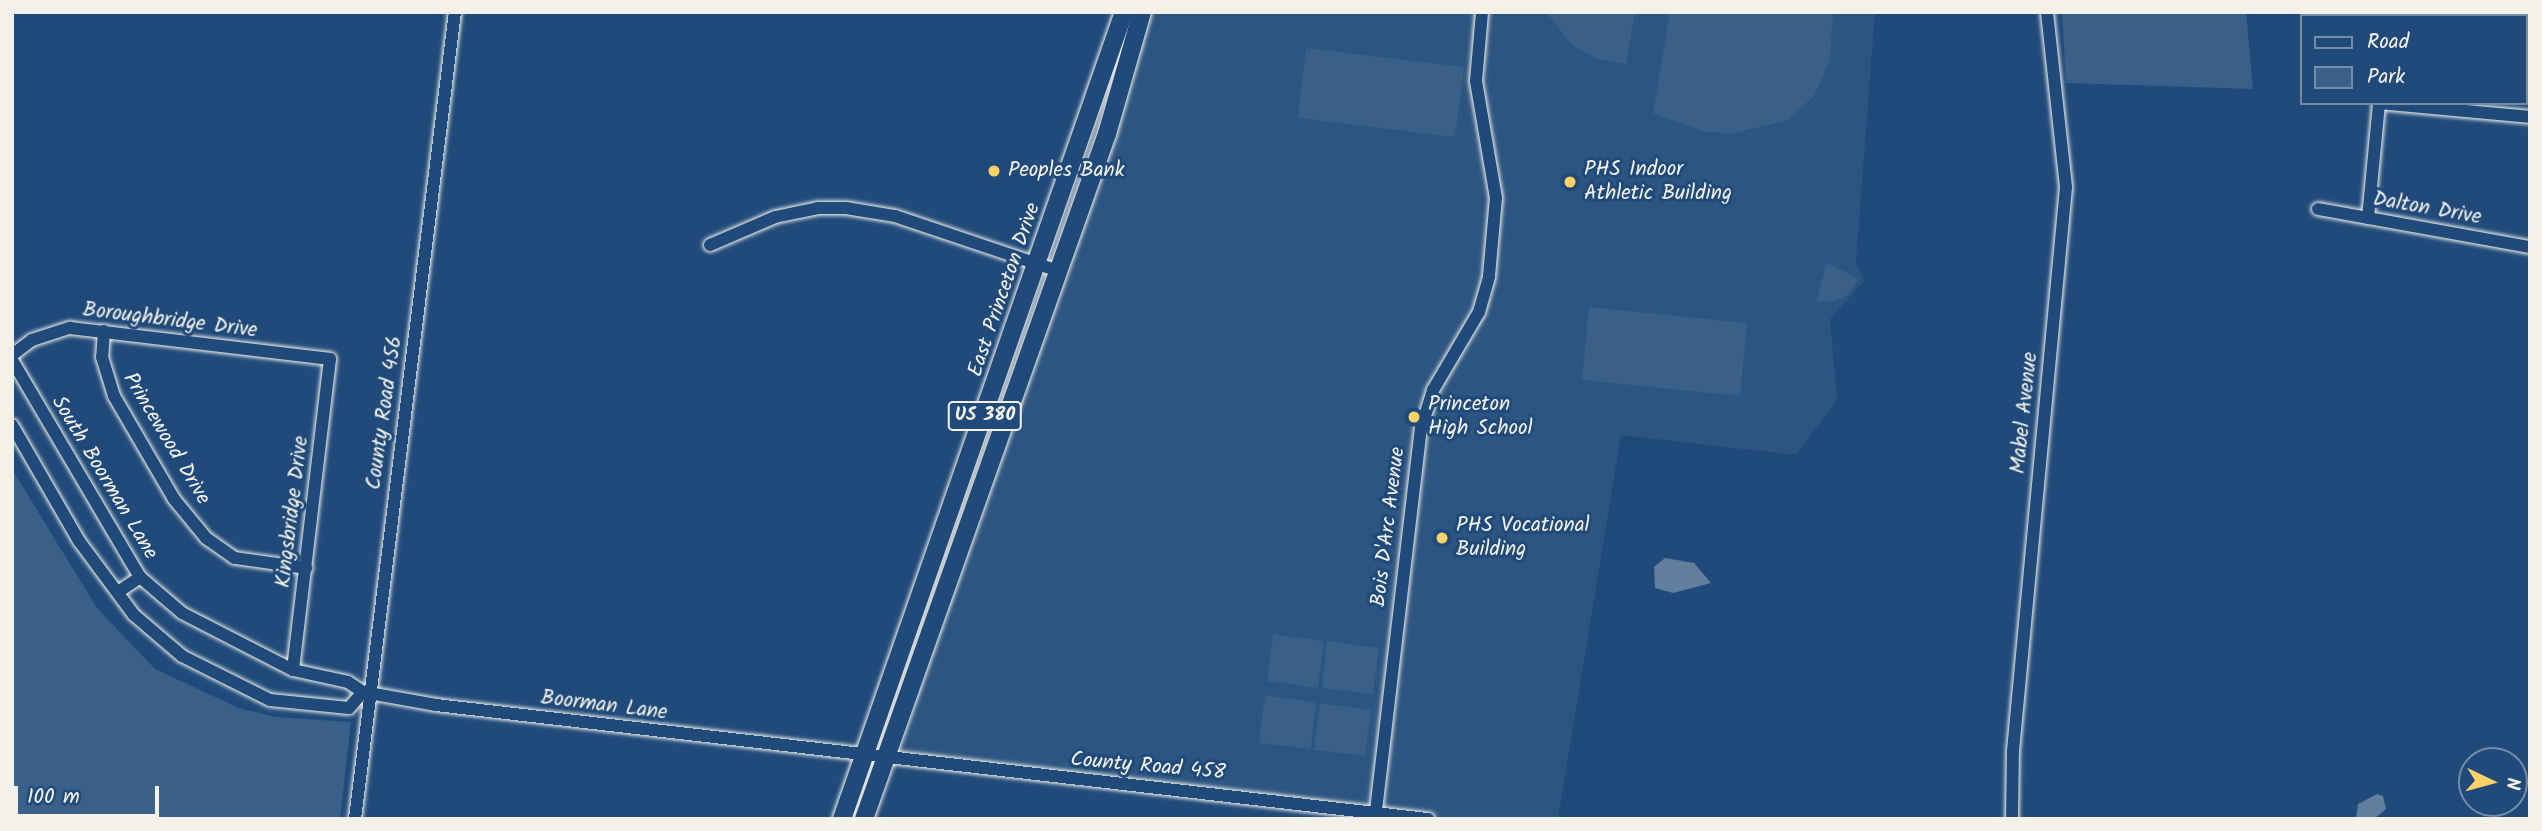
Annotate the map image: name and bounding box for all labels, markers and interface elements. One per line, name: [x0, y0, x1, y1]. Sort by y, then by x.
legend: [2300, 14, 2528, 105]
text: Road: [2367, 26, 2409, 59]
text: Park: [2367, 61, 2405, 94]
place label: PHS Indoor Athletic Building: [1584, 157, 1732, 207]
place label: Peoples Bank: [1008, 158, 1125, 184]
marker: Peoples Bank: [986, 163, 1002, 179]
marker: PHS Indoor Athletic Building: [1562, 174, 1578, 190]
street label: Dalton Drive: [2371, 187, 2483, 231]
street label: East Princeton Drive: [963, 200, 1047, 380]
street label: Boroughbridge Drive: [81, 298, 259, 344]
street label: County Road 456: [362, 335, 408, 491]
street label: Mabel Avenue: [2006, 351, 2044, 475]
street label: Princewood Drive: [117, 369, 215, 509]
street label: South Boorman Lane: [45, 392, 163, 564]
place label: Princeton High School: [1428, 392, 1533, 442]
road number: US 380: [946, 400, 1024, 432]
marker: Princeton High School: [1406, 409, 1422, 425]
street label: Kingsbridge Drive: [271, 435, 315, 589]
street label: Bois D'Arc Avenue: [1367, 445, 1411, 609]
place label: PHS Vocational Building: [1456, 513, 1590, 563]
marker: PHS Vocational Building: [1434, 530, 1450, 546]
street label: Boorman Lane: [539, 686, 669, 726]
north arrow: [2458, 747, 2528, 817]
street label: County Road 458: [1069, 748, 1227, 786]
scale bar: [18, 772, 163, 816]
text: N: [2496, 776, 2527, 791]
text: 100 m: [27, 781, 80, 814]

